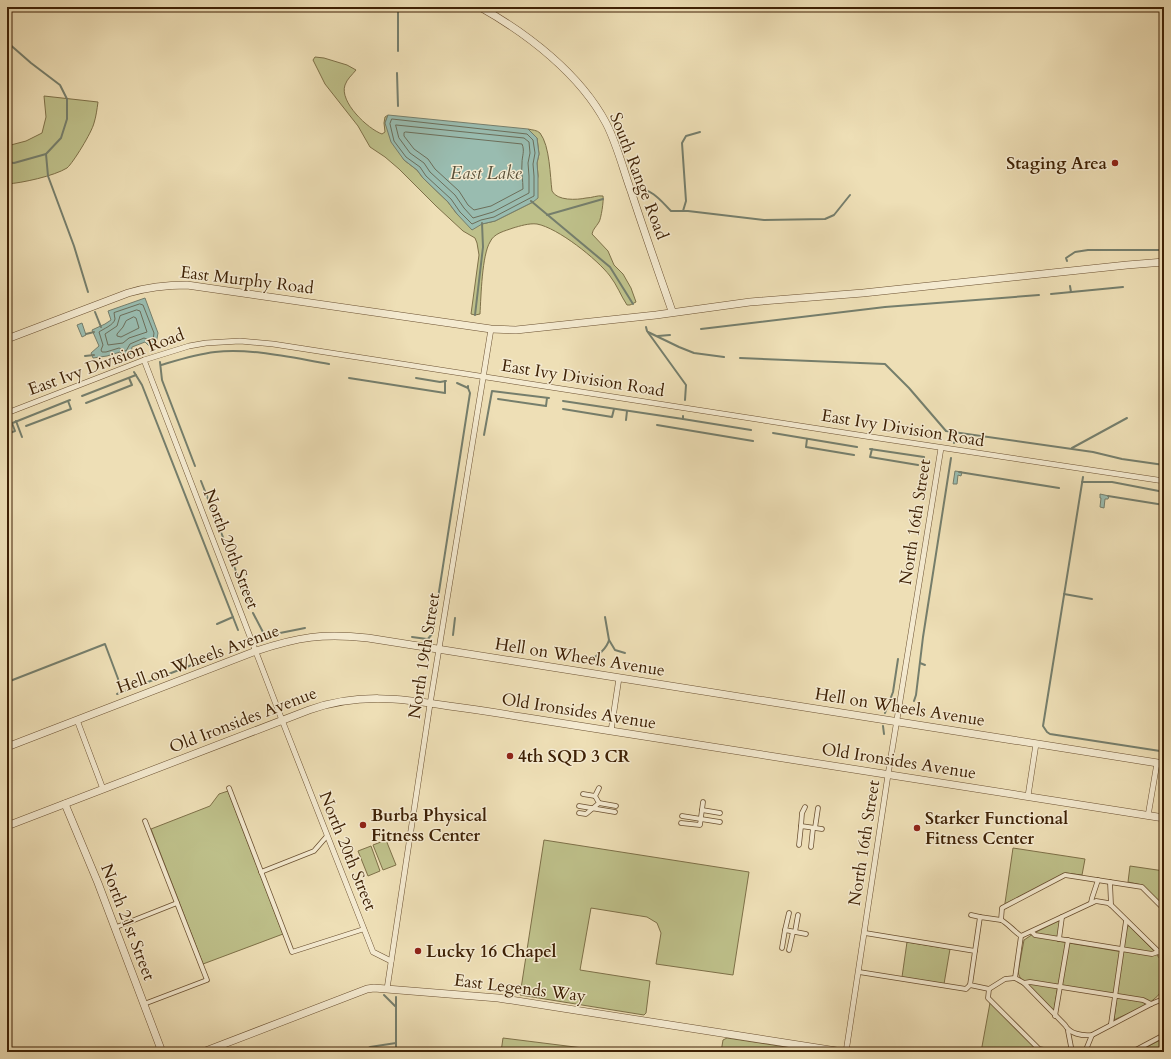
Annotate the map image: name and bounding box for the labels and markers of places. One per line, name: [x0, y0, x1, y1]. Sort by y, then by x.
place label: Staging Area: [1006, 152, 1108, 175]
marker: Staging Area: [1110, 158, 1120, 168]
place label: 4th SQD 3 CR: [518, 745, 631, 768]
marker: 4th SQD 3 CR: [505, 751, 515, 761]
place label: Burba Physical Fitness Center: [371, 804, 487, 847]
place label: Starker Functional Fitness Center: [925, 807, 1068, 850]
marker: Burba Physical Fitness Center: [358, 820, 368, 830]
marker: Starker Functional Fitness Center: [912, 823, 922, 833]
place label: Lucky 16 Chapel: [426, 940, 557, 963]
marker: Lucky 16 Chapel: [413, 946, 423, 956]

